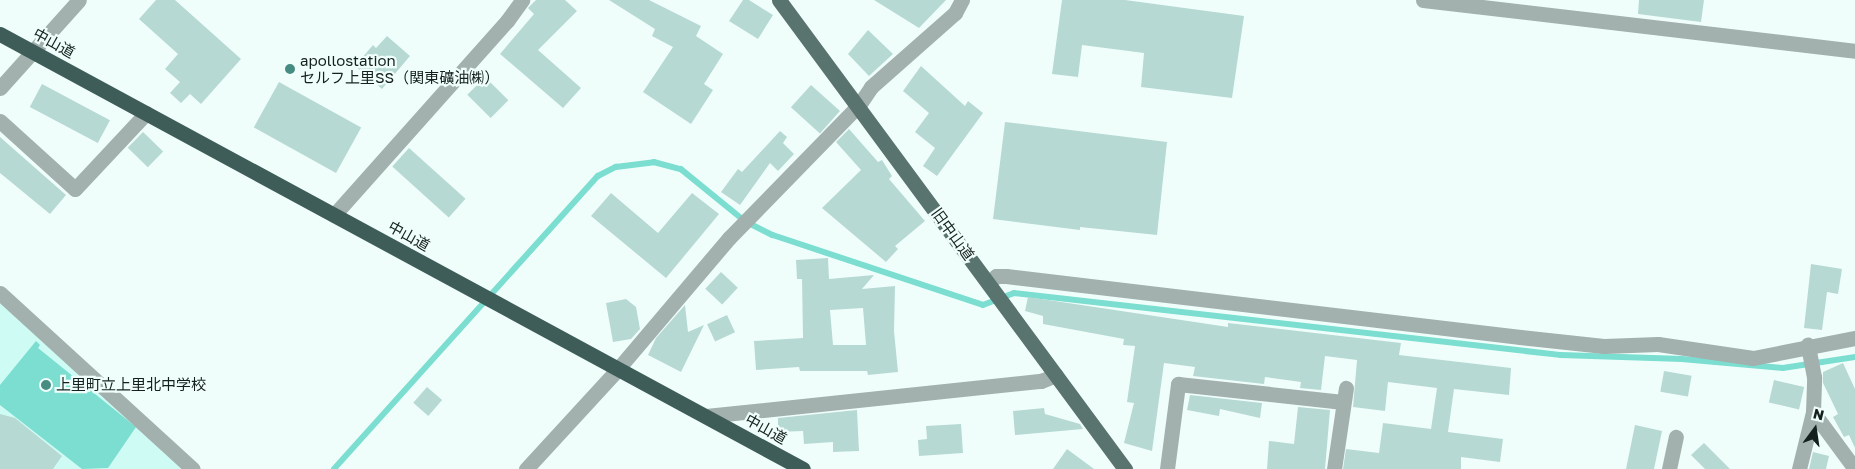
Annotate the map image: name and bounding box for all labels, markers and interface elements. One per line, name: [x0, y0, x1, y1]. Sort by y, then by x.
street label: 中山道: [30, 24, 78, 62]
place label: apollostation セルフ上里SS（関東礦油㈱）: [300, 51, 499, 86]
marker: apollostation セルフ上里SS（関東礦油㈱）: [284, 63, 296, 75]
street label: 旧中山道: [928, 204, 978, 264]
street label: 中山道: [385, 217, 433, 255]
place label: 上里町立上里北中学校: [56, 376, 206, 394]
marker: 上里町立上里北中学校: [40, 379, 52, 391]
north arrow: [1790, 404, 1840, 454]
text: N: [1812, 404, 1826, 423]
street label: 中山道: [742, 410, 790, 448]

